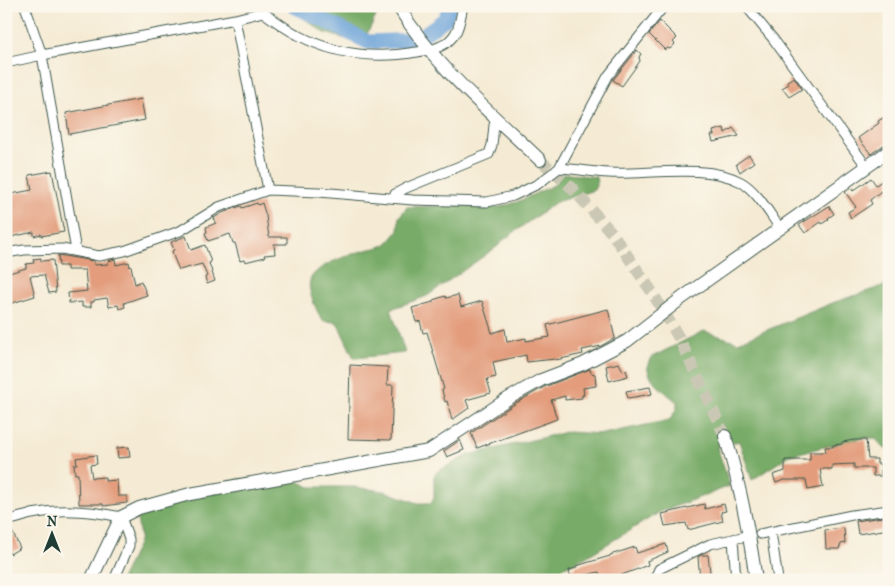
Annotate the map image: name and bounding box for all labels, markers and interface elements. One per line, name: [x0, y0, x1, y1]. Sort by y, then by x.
north arrow: [28, 508, 78, 558]
text: N: [47, 513, 58, 530]

